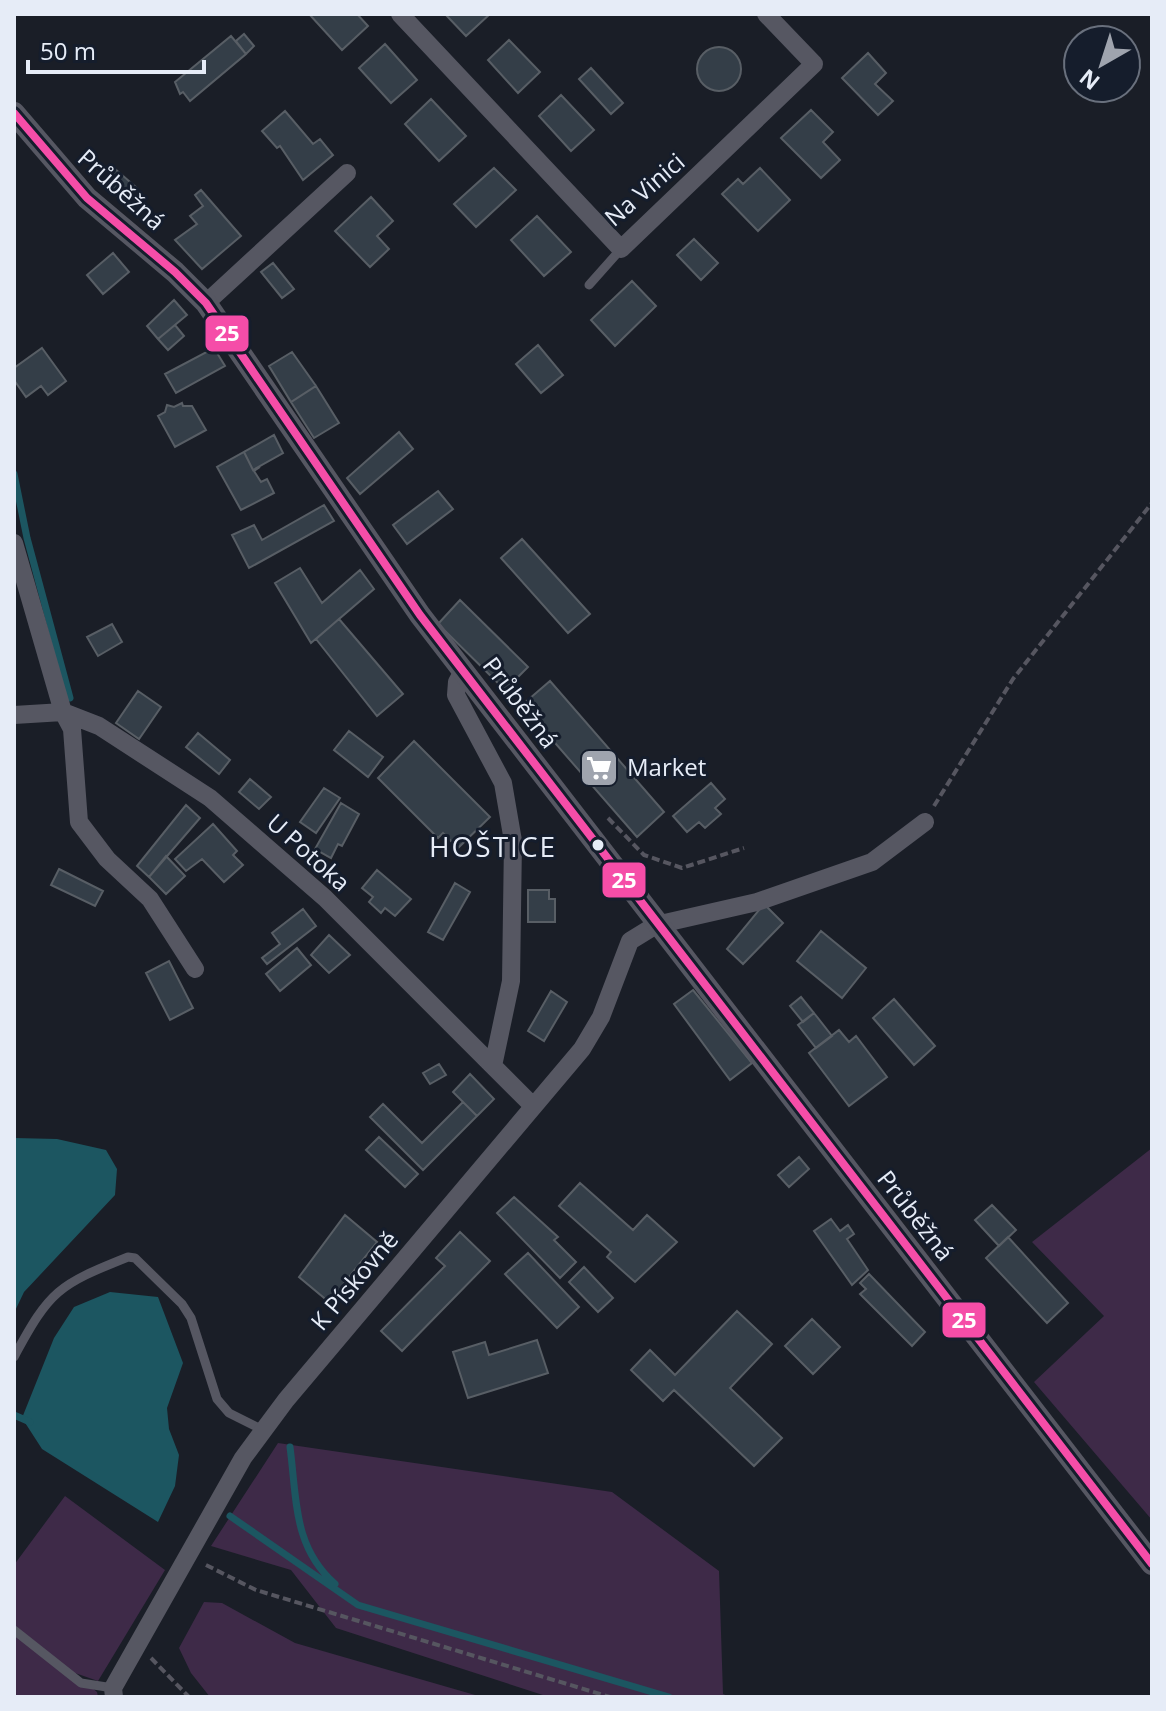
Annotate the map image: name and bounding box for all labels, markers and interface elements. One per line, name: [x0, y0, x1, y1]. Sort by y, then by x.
scale bar: [28, 24, 204, 74]
north arrow: [1062, 24, 1142, 104]
text: 50 m: [40, 34, 96, 67]
text: N: [1072, 63, 1105, 98]
street label: Průběžná: [71, 141, 173, 237]
street label: Na Vinici: [597, 145, 691, 233]
line badge: 25: [204, 314, 250, 353]
text: 25: [214, 317, 240, 347]
street label: Průběžná: [476, 650, 566, 755]
supermarket icon: Market: [578, 747, 620, 789]
place label: Market: [627, 750, 706, 783]
street label: U Potoka: [260, 806, 358, 898]
district label: HOŠTICE: [429, 827, 557, 865]
unlabelled marker: [590, 837, 606, 853]
line badge: 25: [601, 861, 647, 899]
text: 25: [611, 864, 637, 894]
street label: Průběžná: [870, 1163, 962, 1267]
street label: K Pískovně: [303, 1223, 405, 1337]
line badge: 25: [941, 1301, 987, 1339]
text: 25: [951, 1304, 977, 1334]

